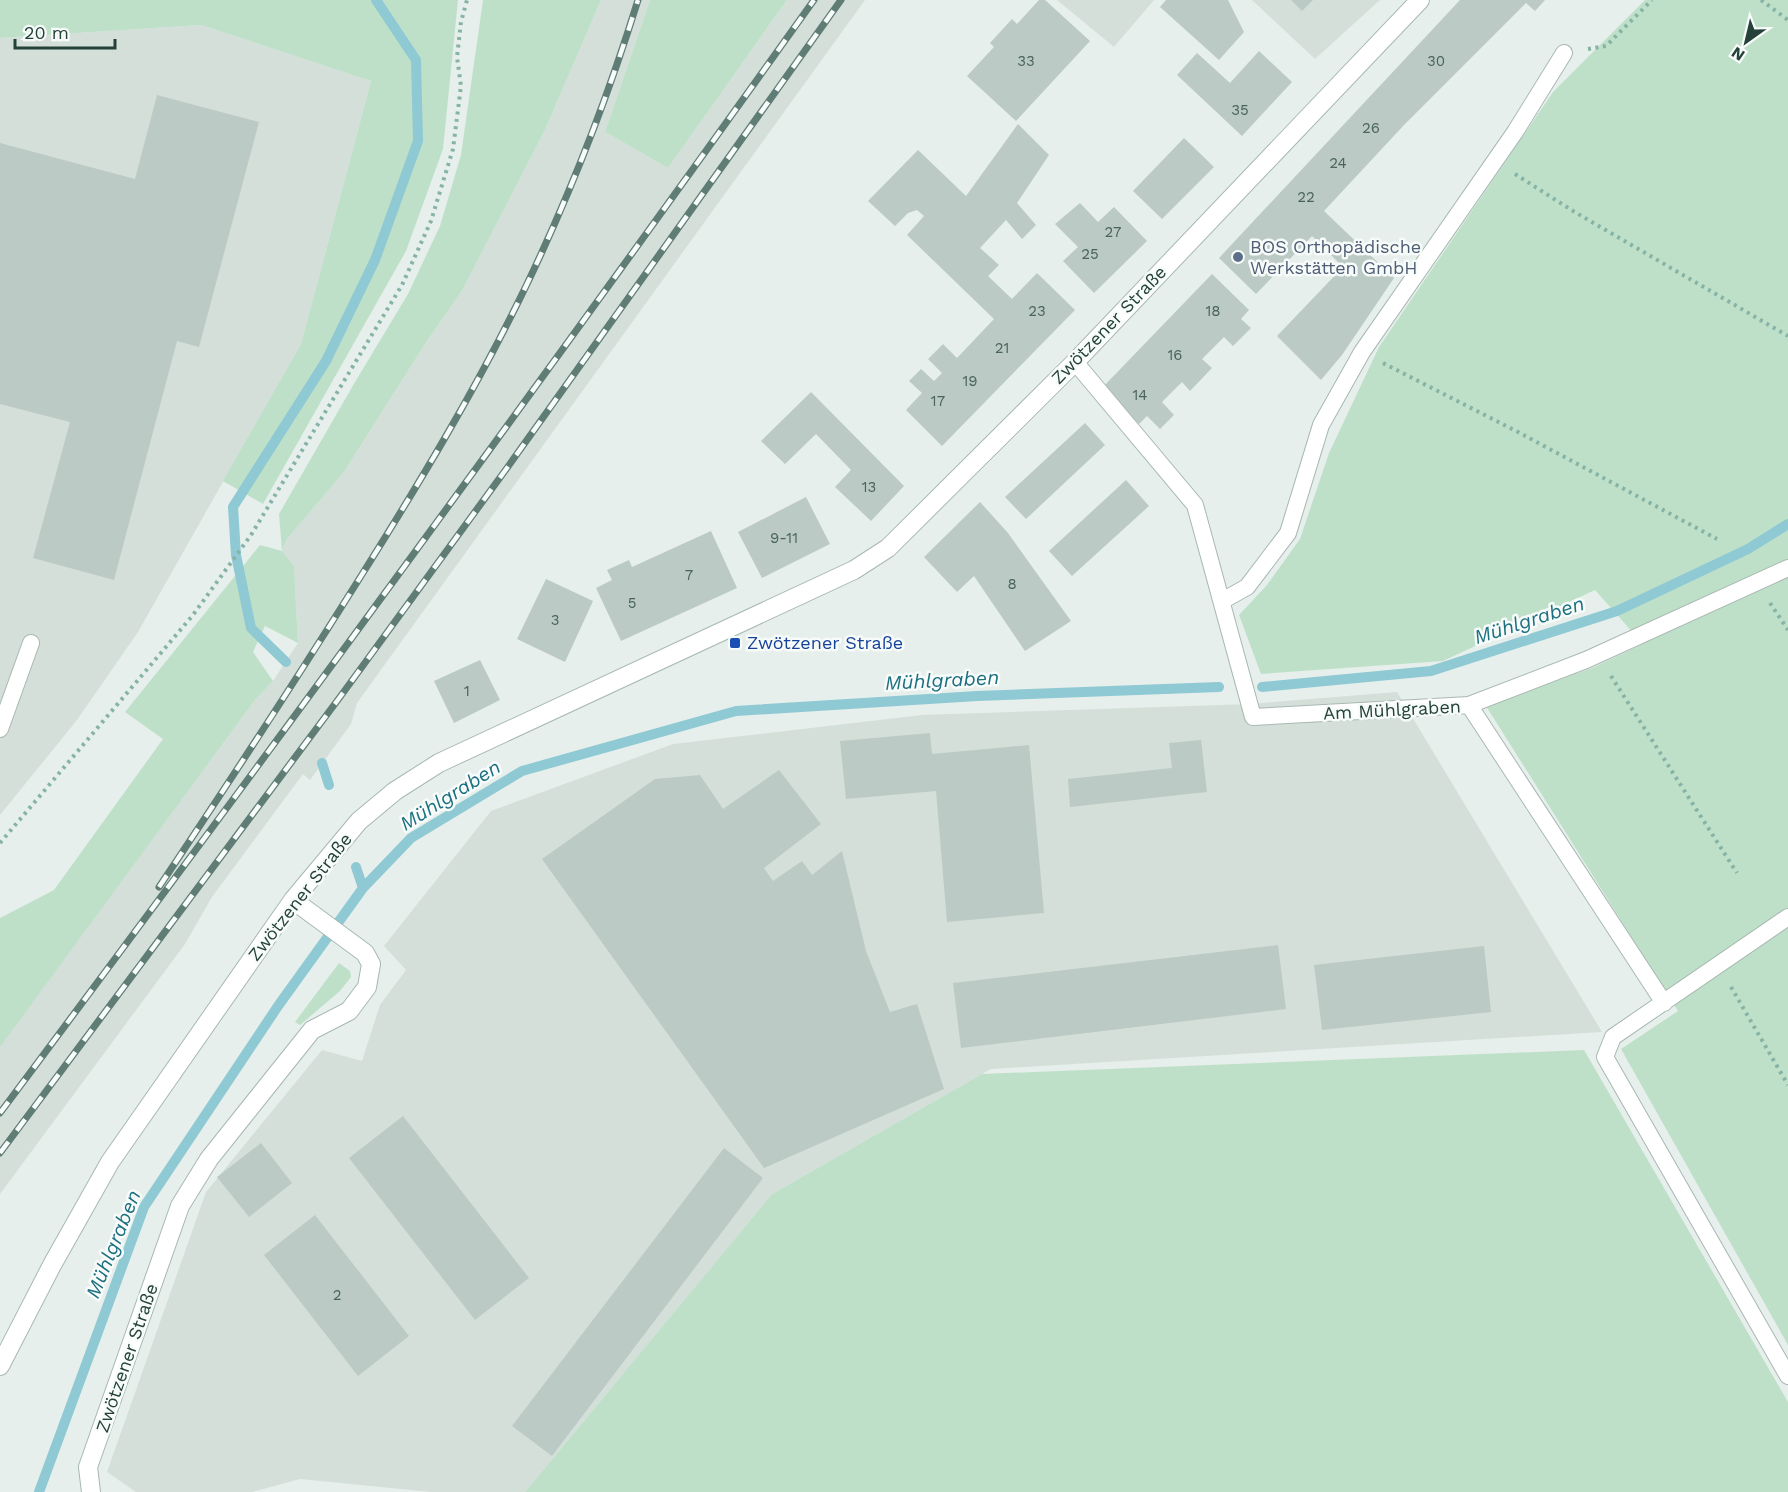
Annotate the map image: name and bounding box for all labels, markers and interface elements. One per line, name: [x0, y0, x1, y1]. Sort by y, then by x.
scale bar: [15, 12, 116, 50]
north arrow: [1716, 12, 1776, 72]
text: 20 m: [24, 22, 69, 43]
text: N: [1728, 43, 1748, 65]
house number: 33: [1017, 52, 1035, 70]
house number: 30: [1427, 52, 1445, 70]
house number: 35: [1231, 101, 1249, 119]
house number: 26: [1362, 119, 1380, 137]
house number: 24: [1329, 154, 1347, 172]
house number: 22: [1297, 188, 1315, 206]
house number: 27: [1105, 223, 1121, 241]
place label: BOS Orthopädische Werkstätten GmbH: [1250, 236, 1421, 278]
house number: 25: [1081, 245, 1099, 263]
marker: BOS Orthopädische Werkstätten GmbH: [1231, 250, 1245, 264]
street label: Zwötzener Straße: [1047, 261, 1170, 388]
house number: 23: [1028, 302, 1046, 320]
house number: 18: [1205, 302, 1221, 320]
house number: 21: [995, 339, 1009, 357]
house number: 16: [1168, 346, 1182, 364]
house number: 19: [962, 372, 978, 390]
house number: 14: [1132, 386, 1148, 404]
house number: 17: [931, 392, 945, 410]
house number: 13: [862, 478, 876, 496]
house number: 9-11: [770, 529, 798, 547]
house number: 7: [685, 566, 693, 584]
house number: 8: [1007, 575, 1017, 593]
water label: Mühlgraben: [1471, 591, 1587, 649]
house number: 5: [628, 594, 636, 612]
house number: 3: [551, 611, 559, 629]
place label: Zwötzener Straße: [747, 632, 903, 653]
marker: Zwötzener Straße: [728, 636, 742, 650]
water label: Mühlgraben: [884, 665, 1000, 695]
house number: 1: [464, 682, 470, 700]
street label: Am Mühlgraben: [1323, 695, 1461, 724]
water label: Mühlgraben: [395, 754, 505, 836]
street label: Zwötzener Straße: [243, 829, 356, 965]
water label: Mühlgraben: [80, 1186, 146, 1302]
street label: Zwötzener Straße: [91, 1281, 162, 1435]
house number: 2: [333, 1286, 341, 1304]

